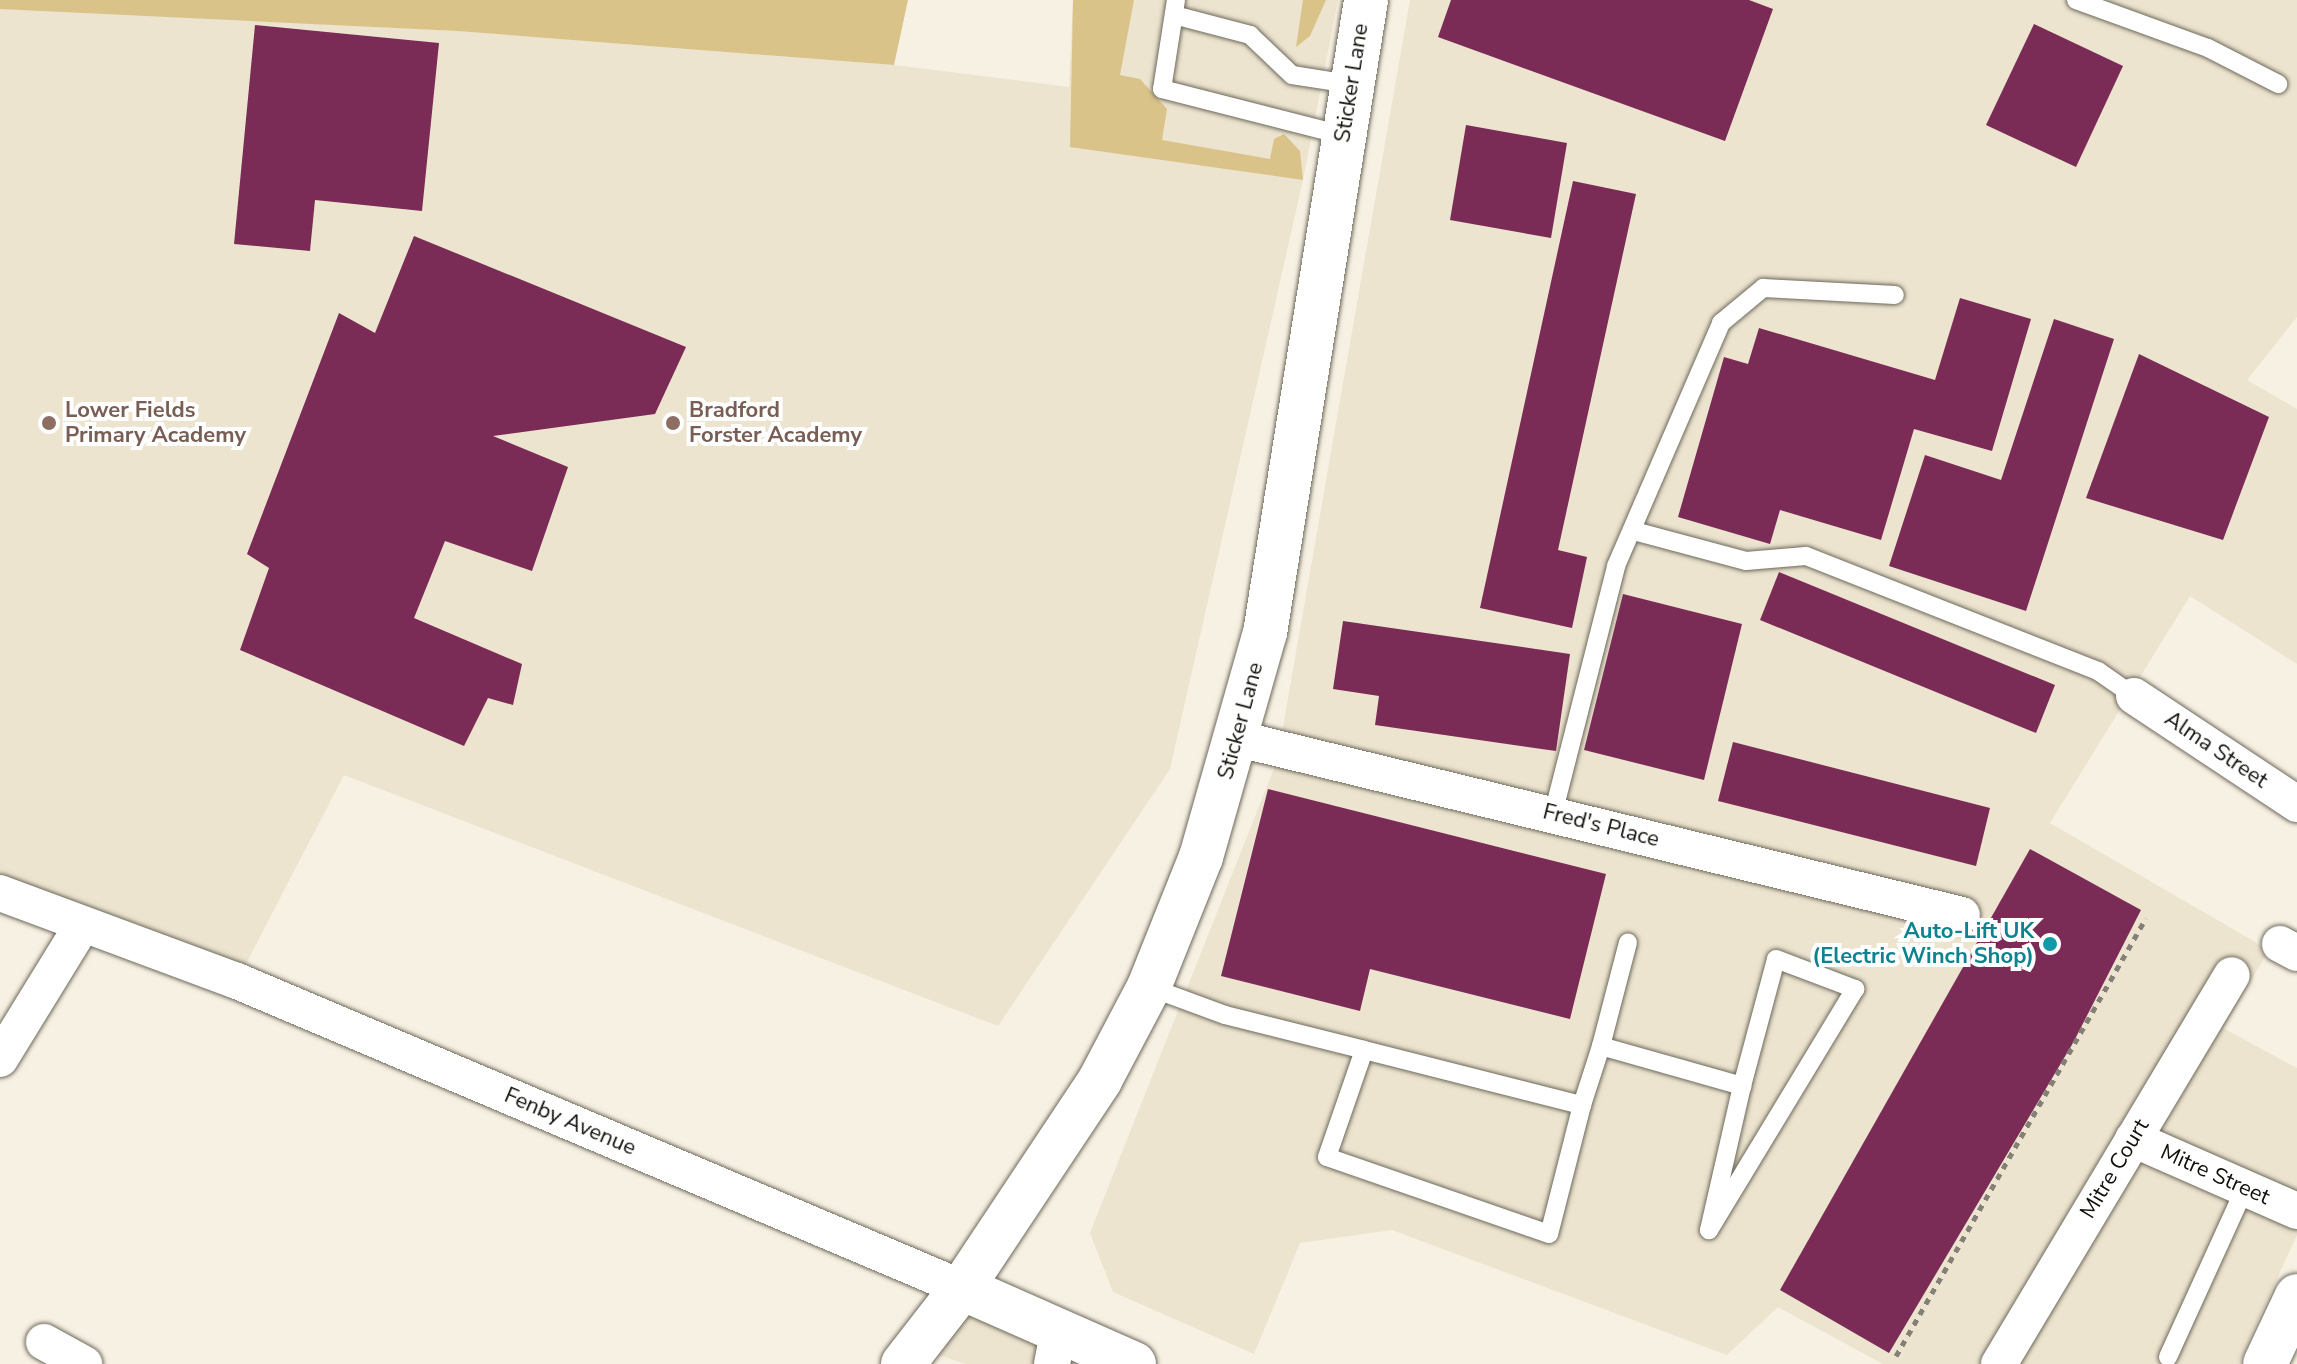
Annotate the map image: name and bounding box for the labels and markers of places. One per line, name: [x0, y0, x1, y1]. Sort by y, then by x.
place label: Lower Fields Primary Academy: [65, 397, 246, 448]
place label: Bradford Forster Academy: [689, 397, 862, 448]
marker: Lower Fields Primary Academy: [40, 414, 58, 432]
marker: Bradford Forster Academy: [664, 414, 682, 432]
place label: Auto-Lift UK (Electric Winch Shop): [1812, 918, 2034, 970]
marker: Auto-Lift UK (Electric Winch Shop): [2041, 935, 2059, 953]

